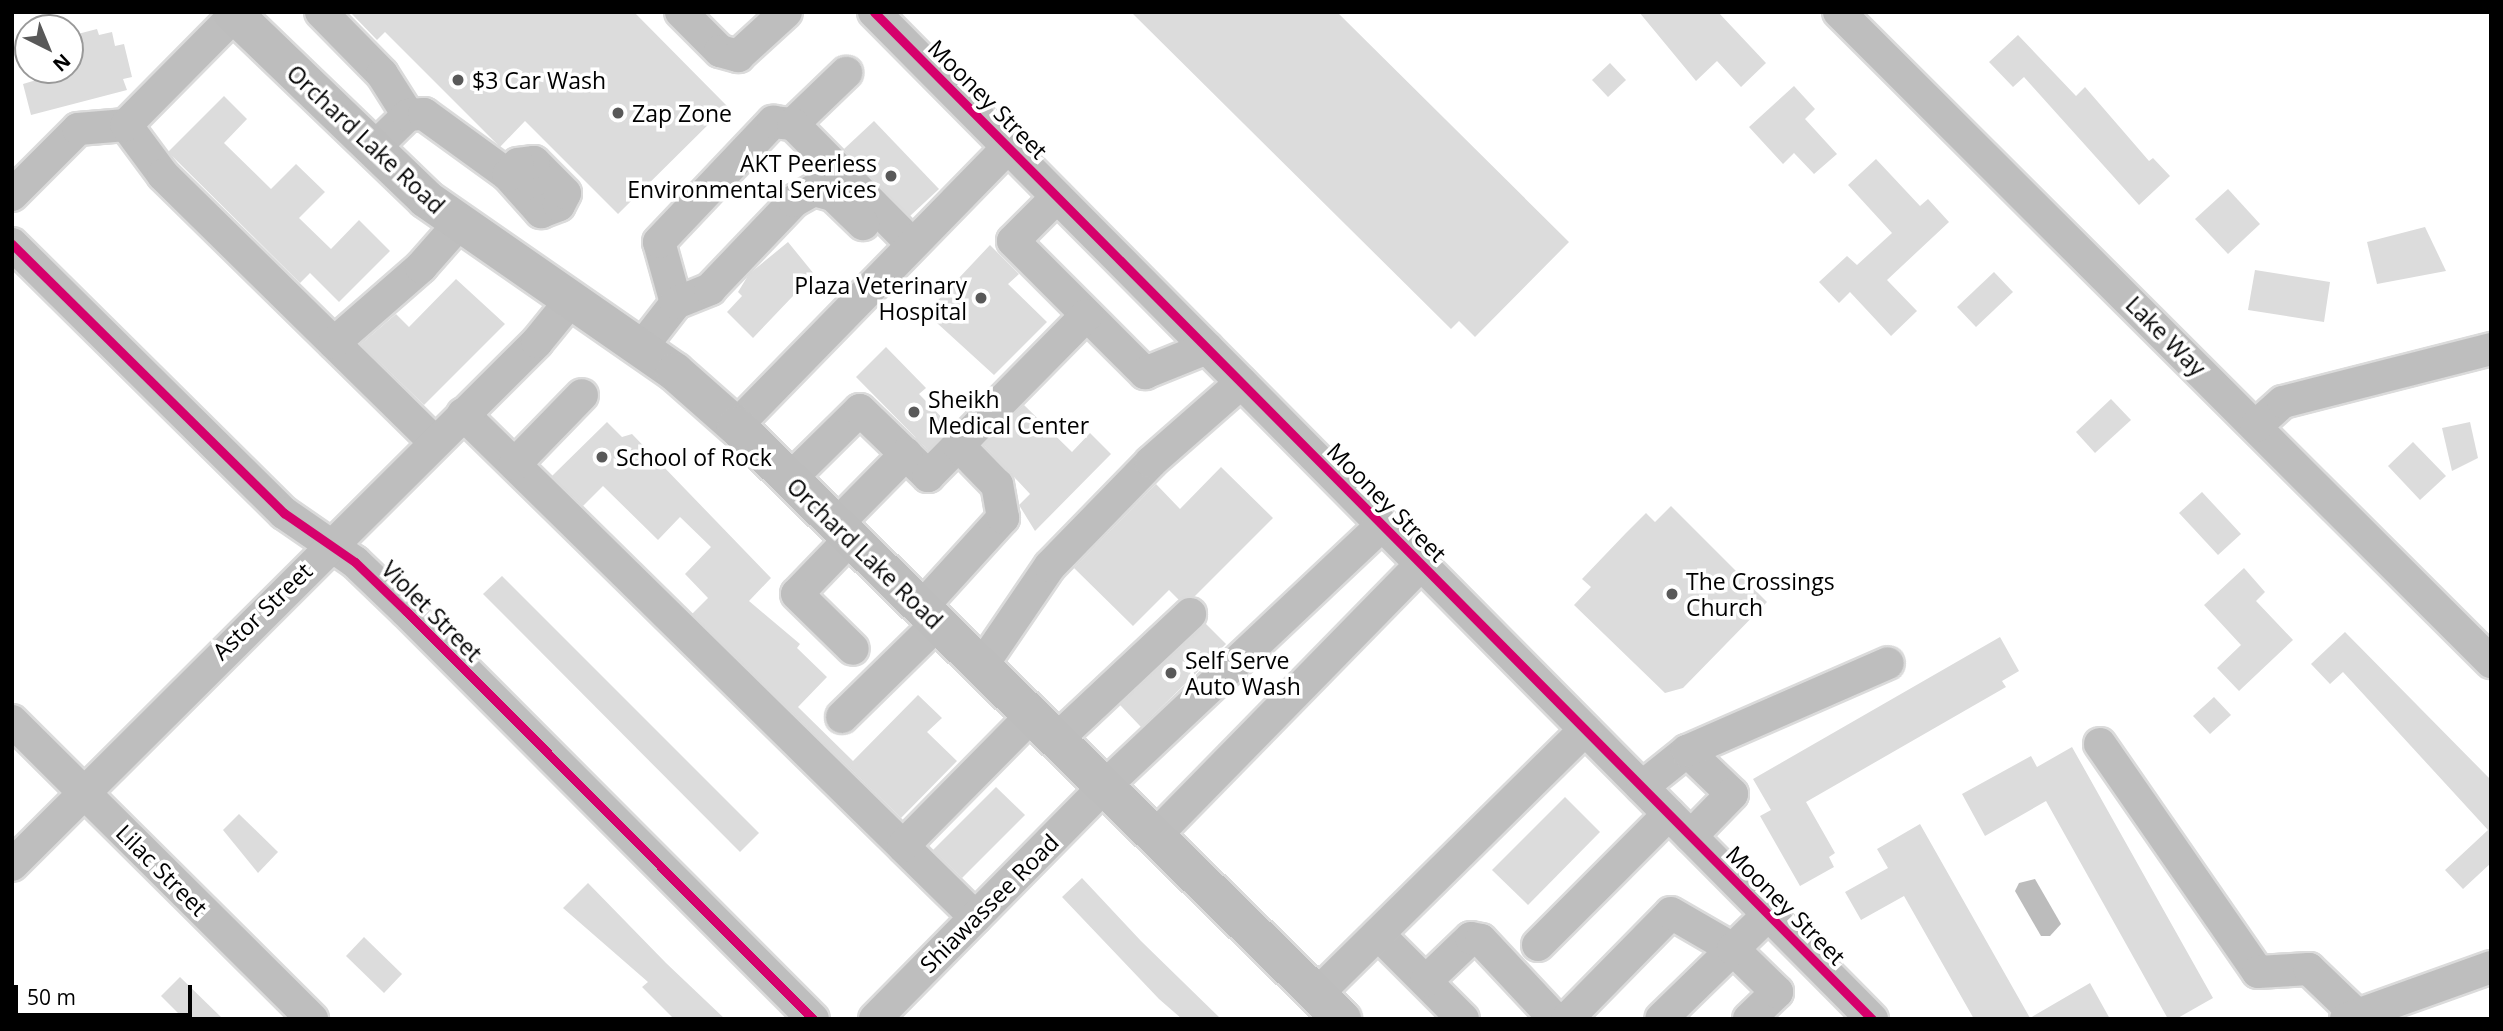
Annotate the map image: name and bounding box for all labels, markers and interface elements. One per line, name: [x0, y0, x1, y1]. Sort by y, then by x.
north arrow: [14, 14, 84, 84]
street label: Mooney Street: [923, 34, 1053, 164]
text: N: [47, 48, 76, 78]
street label: Orchard Lake Road: [282, 59, 450, 219]
place label: $3 Car Wash: [472, 66, 606, 94]
marker: $3 Car Wash: [450, 72, 466, 88]
place label: Zap Zone: [632, 99, 732, 127]
marker: Zap Zone: [610, 105, 626, 121]
place label: AKT Peerless Environmental Services: [627, 149, 877, 203]
marker: AKT Peerless Environmental Services: [883, 168, 899, 184]
place label: Plaza Veterinary Hospital: [794, 271, 967, 325]
marker: Plaza Veterinary Hospital: [973, 290, 989, 306]
street label: Lake Way: [2120, 290, 2212, 382]
place label: Sheikh Medical Center: [928, 385, 1089, 439]
marker: Sheikh Medical Center: [906, 404, 922, 420]
street label: Mooney Street: [1322, 437, 1452, 567]
place label: School of Rock: [616, 443, 772, 471]
marker: School of Rock: [594, 449, 610, 465]
street label: Orchard Lake Road: [782, 472, 948, 634]
street label: Violet Street: [376, 555, 488, 667]
street label: Astor Street: [207, 557, 317, 665]
place label: The Crossings Church: [1686, 567, 1835, 621]
marker: The Crossings Church: [1664, 586, 1680, 602]
place label: Self Serve Auto Wash: [1185, 646, 1301, 700]
marker: Self Serve Auto Wash: [1163, 665, 1179, 681]
street label: Lilac Street: [111, 819, 213, 921]
street label: Shiawassee Road: [914, 828, 1064, 978]
street label: Mooney Street: [1721, 840, 1851, 970]
scale bar: [18, 972, 196, 1016]
text: 50 m: [27, 983, 76, 1011]

